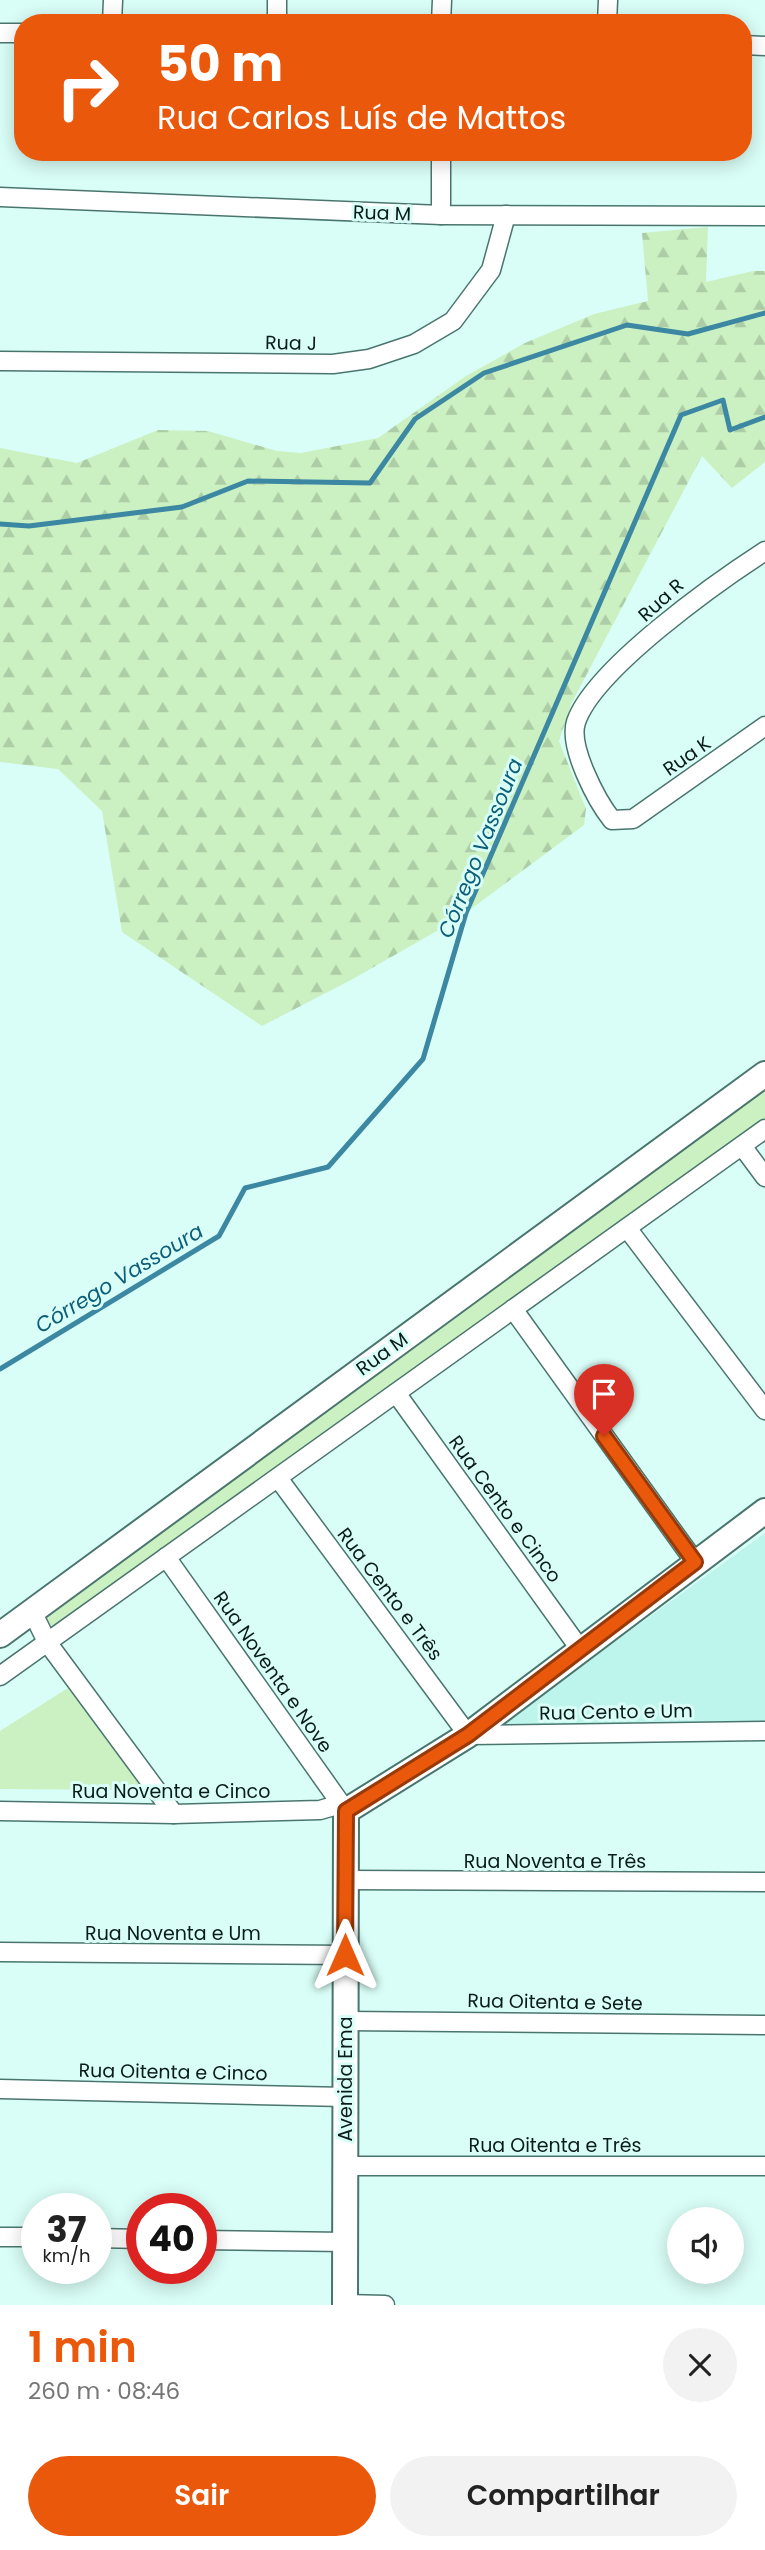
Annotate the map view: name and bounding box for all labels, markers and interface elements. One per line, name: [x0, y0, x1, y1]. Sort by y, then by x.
text: 50 m: [157, 30, 283, 98]
icon: right: [42, 42, 133, 133]
text: Rua Carlos Luís de Mattos: [157, 95, 566, 140]
street label: Rua M: [353, 198, 411, 228]
street label: Rua J: [265, 329, 317, 357]
street label: Rua R: [632, 572, 690, 628]
street label: Rua K: [658, 730, 716, 782]
water label: Córrego Vassoura: [431, 754, 529, 942]
water label: Córrego Vassoura: [29, 1216, 209, 1340]
street label: Rua M: [351, 1326, 413, 1382]
pin: [574, 1364, 634, 1436]
icon: arrive: [585, 1375, 623, 1413]
street label: Rua Cento e Cinco: [442, 1430, 568, 1588]
street label: Rua Cento e Três: [331, 1522, 449, 1666]
street label: Rua Noventa e Nove: [207, 1586, 339, 1758]
street label: Rua Cento e Um: [539, 1697, 693, 1727]
street label: Rua Noventa e Cinco: [72, 1778, 270, 1805]
street label: Rua Noventa e Três: [464, 1848, 646, 1875]
position arrow: [308, 1918, 382, 1992]
street label: Rua Noventa e Um: [85, 1920, 261, 1947]
street label: Rua Oitenta e Sete: [467, 1987, 643, 2017]
street label: Avenida Ema: [332, 2016, 359, 2142]
street label: Rua Oitenta e Cinco: [78, 2057, 268, 2087]
street label: Rua Oitenta e Três: [469, 2132, 641, 2159]
speed limit sign: 40: [126, 2193, 217, 2284]
text: 37: [47, 2205, 86, 2254]
map controls: [667, 2207, 744, 2284]
button: sound: [667, 2207, 744, 2284]
text: km/h: [43, 2243, 90, 2268]
text: 1 min: [28, 2318, 137, 2377]
button: close: [663, 2328, 737, 2402]
text: 260 m · 08:46: [28, 2375, 180, 2407]
button: Sair: [28, 2456, 376, 2536]
button: Compartilhar: [390, 2456, 737, 2536]

